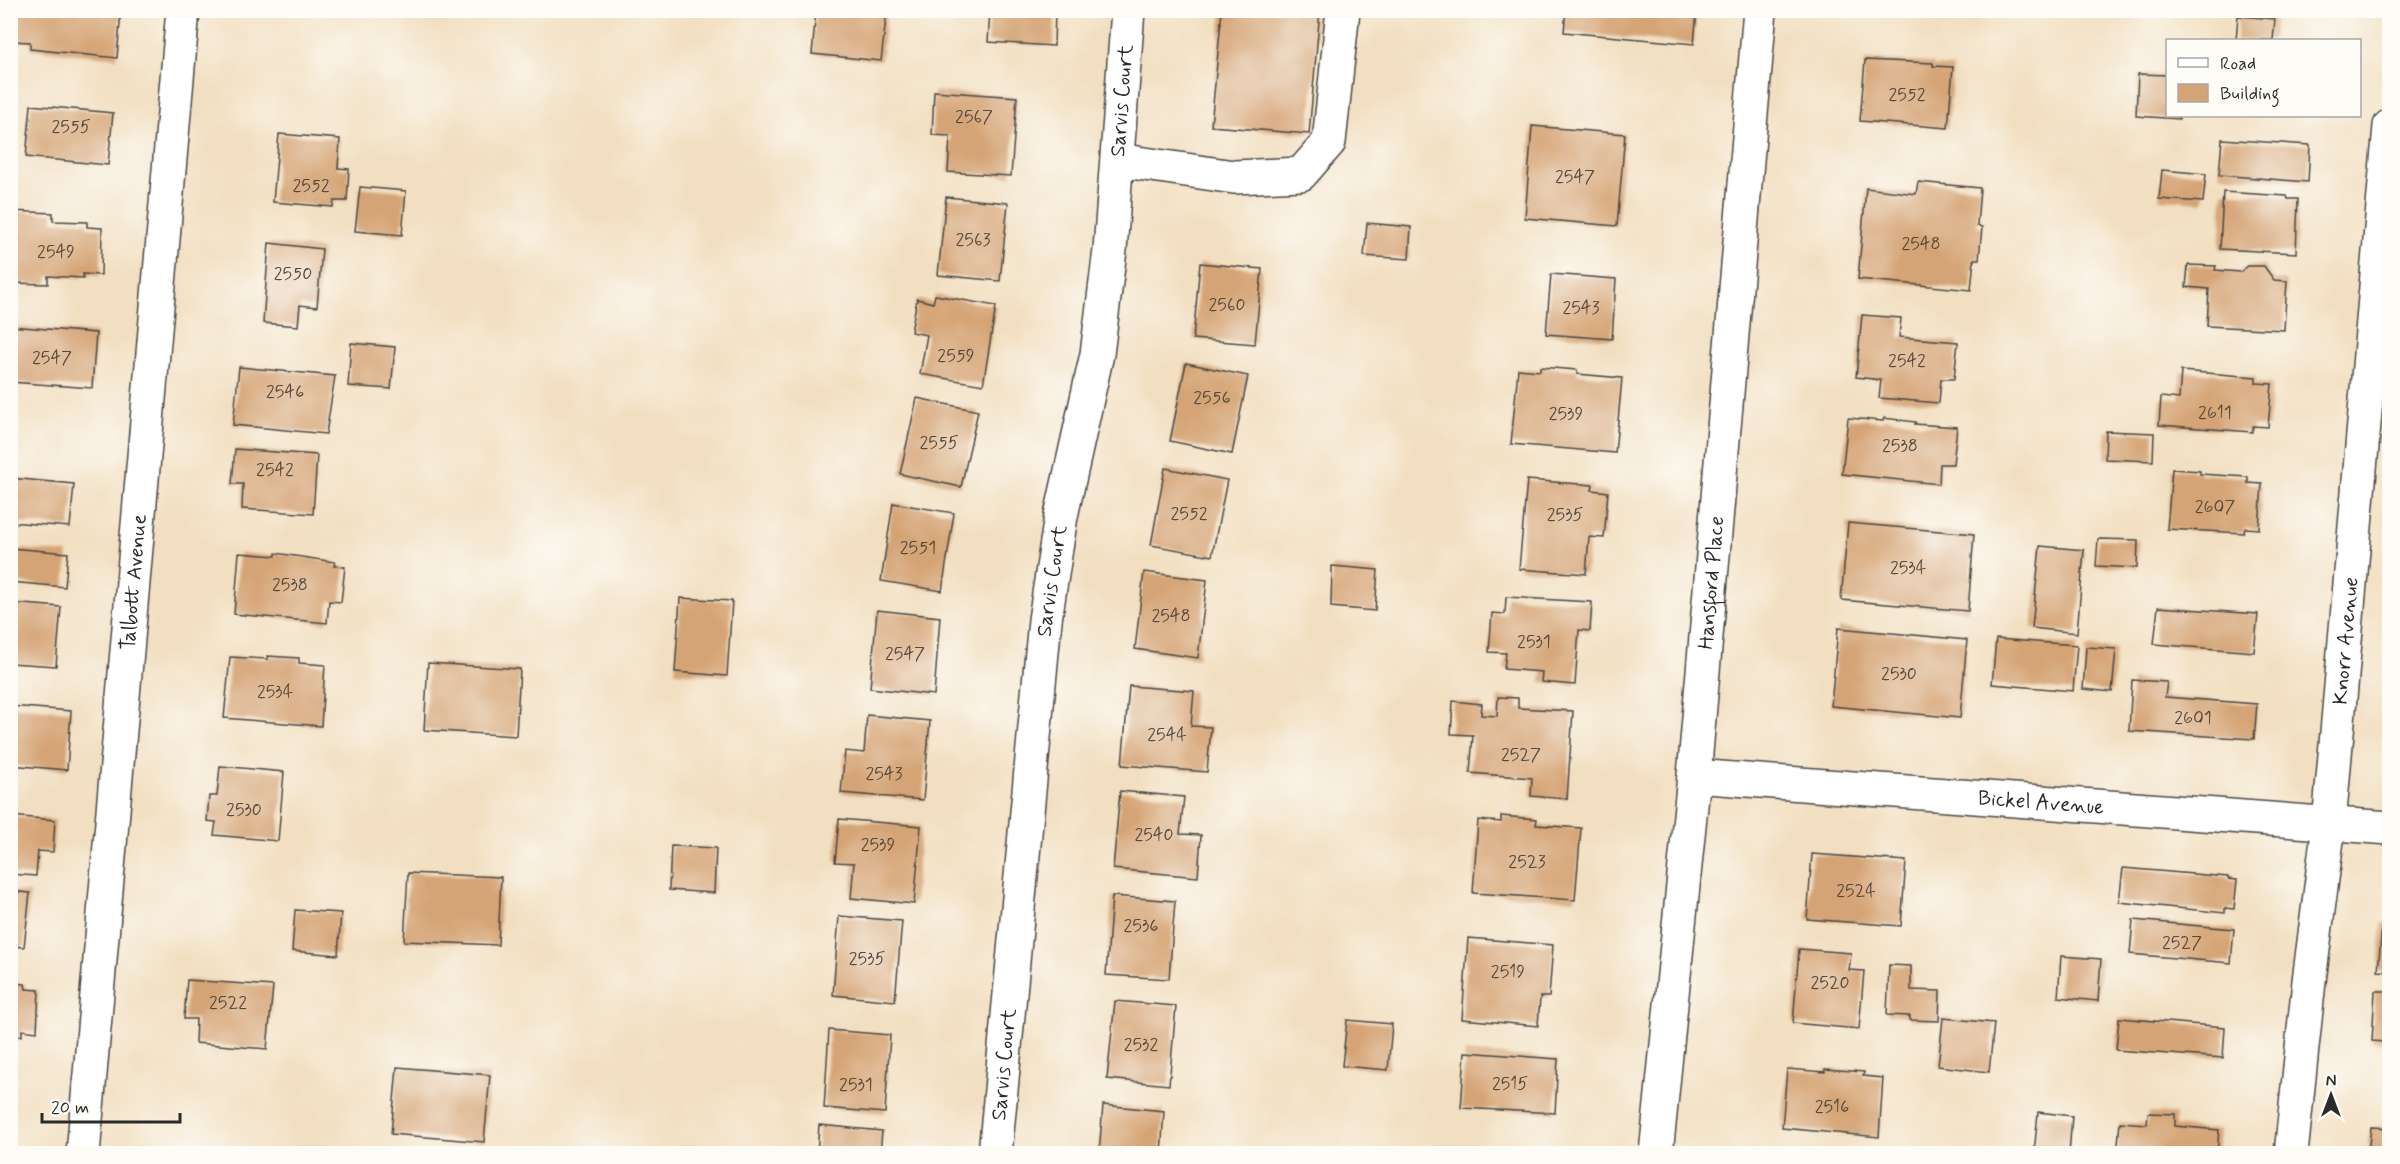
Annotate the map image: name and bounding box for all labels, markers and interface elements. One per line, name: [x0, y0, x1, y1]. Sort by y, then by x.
legend: [2166, 39, 2361, 117]
street label: Sarvis Court: [1104, 43, 1140, 158]
text: Road: [2220, 52, 2256, 76]
text: Building: [2220, 82, 2280, 108]
house number: 2552: [1888, 83, 1926, 107]
house number: 2567: [955, 105, 993, 129]
house number: 2555: [51, 115, 91, 139]
house number: 2547: [1555, 165, 1595, 189]
house number: 2552: [292, 174, 330, 198]
house number: 2563: [955, 228, 991, 252]
house number: 2548: [1901, 232, 1941, 256]
house number: 2549: [37, 240, 75, 264]
house number: 2550: [274, 262, 312, 286]
house number: 2560: [1209, 293, 1245, 317]
house number: 2543: [1562, 296, 1600, 320]
house number: 2559: [937, 344, 975, 368]
house number: 2547: [32, 346, 72, 370]
house number: 2542: [1888, 349, 1926, 373]
house number: 2546: [266, 380, 304, 404]
house number: 2556: [1193, 386, 1231, 410]
house number: 2611: [2198, 401, 2232, 425]
house number: 2539: [1549, 402, 1583, 426]
house number: 2555: [919, 431, 959, 455]
house number: 2538: [1882, 434, 1918, 458]
house number: 2542: [256, 458, 294, 482]
house number: 2607: [2195, 495, 2235, 519]
house number: 2552: [1170, 502, 1208, 526]
house number: 2535: [1547, 503, 1583, 527]
street label: Talbott Avenue: [114, 513, 154, 652]
street label: Hansford Place: [1692, 515, 1731, 651]
street label: Sarvis Court: [1031, 523, 1075, 638]
house number: 2551: [900, 536, 936, 560]
house number: 2534: [1890, 556, 1926, 580]
house number: 2538: [272, 573, 308, 597]
street label: Knorr Avenue: [2326, 576, 2366, 706]
house number: 2548: [1151, 604, 1191, 628]
house number: 2531: [1517, 630, 1551, 654]
house number: 2547: [885, 642, 925, 666]
house number: 2530: [1881, 662, 1917, 686]
house number: 2534: [257, 680, 293, 704]
house number: 2601: [2174, 706, 2212, 730]
house number: 2544: [1147, 723, 1187, 747]
house number: 2527: [1501, 743, 1541, 767]
house number: 2543: [865, 762, 903, 786]
street label: Bickel Avenue: [1977, 784, 2105, 822]
house number: 2530: [226, 798, 262, 822]
house number: 2540: [1134, 823, 1174, 847]
house number: 2539: [861, 833, 895, 857]
house number: 2523: [1508, 850, 1546, 874]
house number: 2524: [1836, 879, 1876, 903]
house number: 2536: [1124, 914, 1158, 938]
house number: 2527: [2162, 931, 2202, 955]
house number: 2535: [849, 947, 885, 971]
house number: 2519: [1491, 960, 1525, 984]
house number: 2520: [1810, 971, 1850, 995]
house number: 2522: [209, 991, 247, 1015]
street label: Sarvis Court: [985, 1007, 1024, 1122]
house number: 2532: [1124, 1033, 1158, 1057]
north arrow: [2301, 1065, 2361, 1125]
text: N: [2326, 1071, 2336, 1092]
house number: 2515: [1492, 1072, 1528, 1096]
house number: 2531: [839, 1073, 873, 1097]
scale bar: [42, 1086, 180, 1124]
house number: 2516: [1815, 1095, 1849, 1119]
text: 20 m: [51, 1096, 89, 1120]

